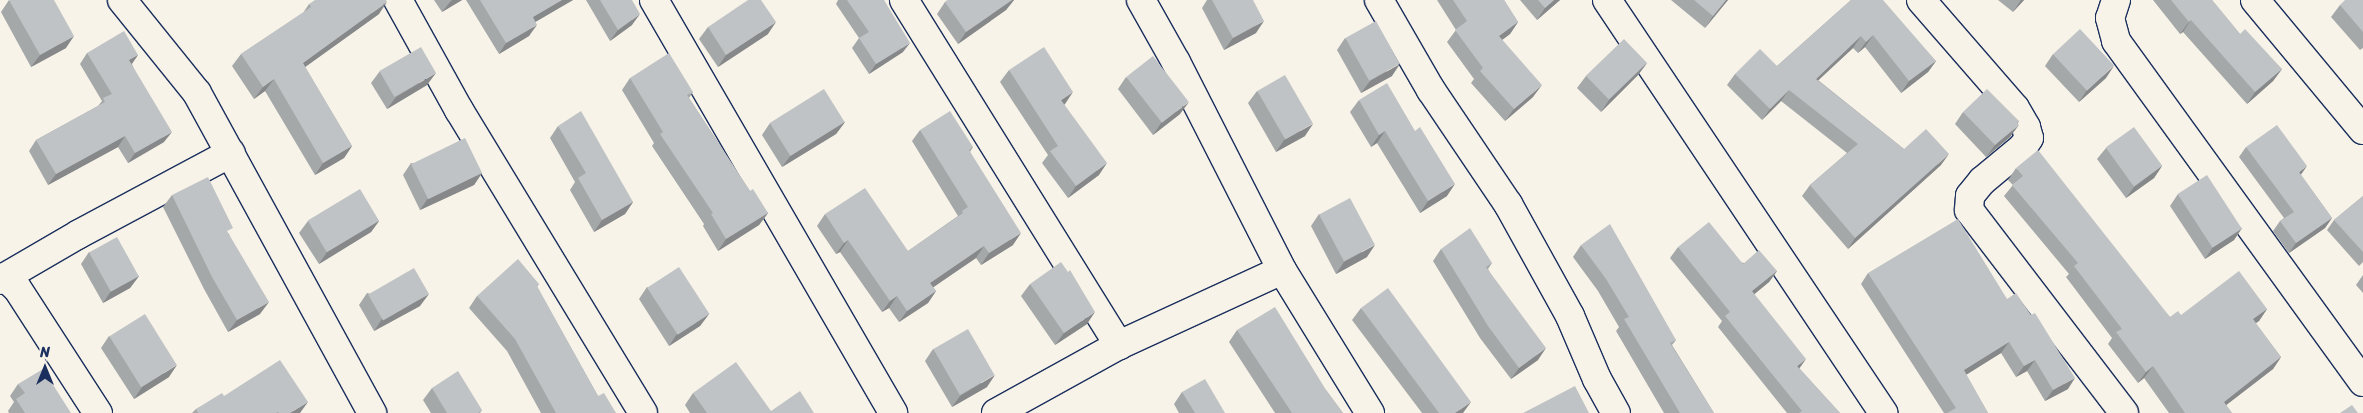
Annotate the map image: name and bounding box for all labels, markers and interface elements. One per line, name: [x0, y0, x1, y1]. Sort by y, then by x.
text: N: [40, 340, 50, 365]
north arrow: [20, 343, 70, 393]

